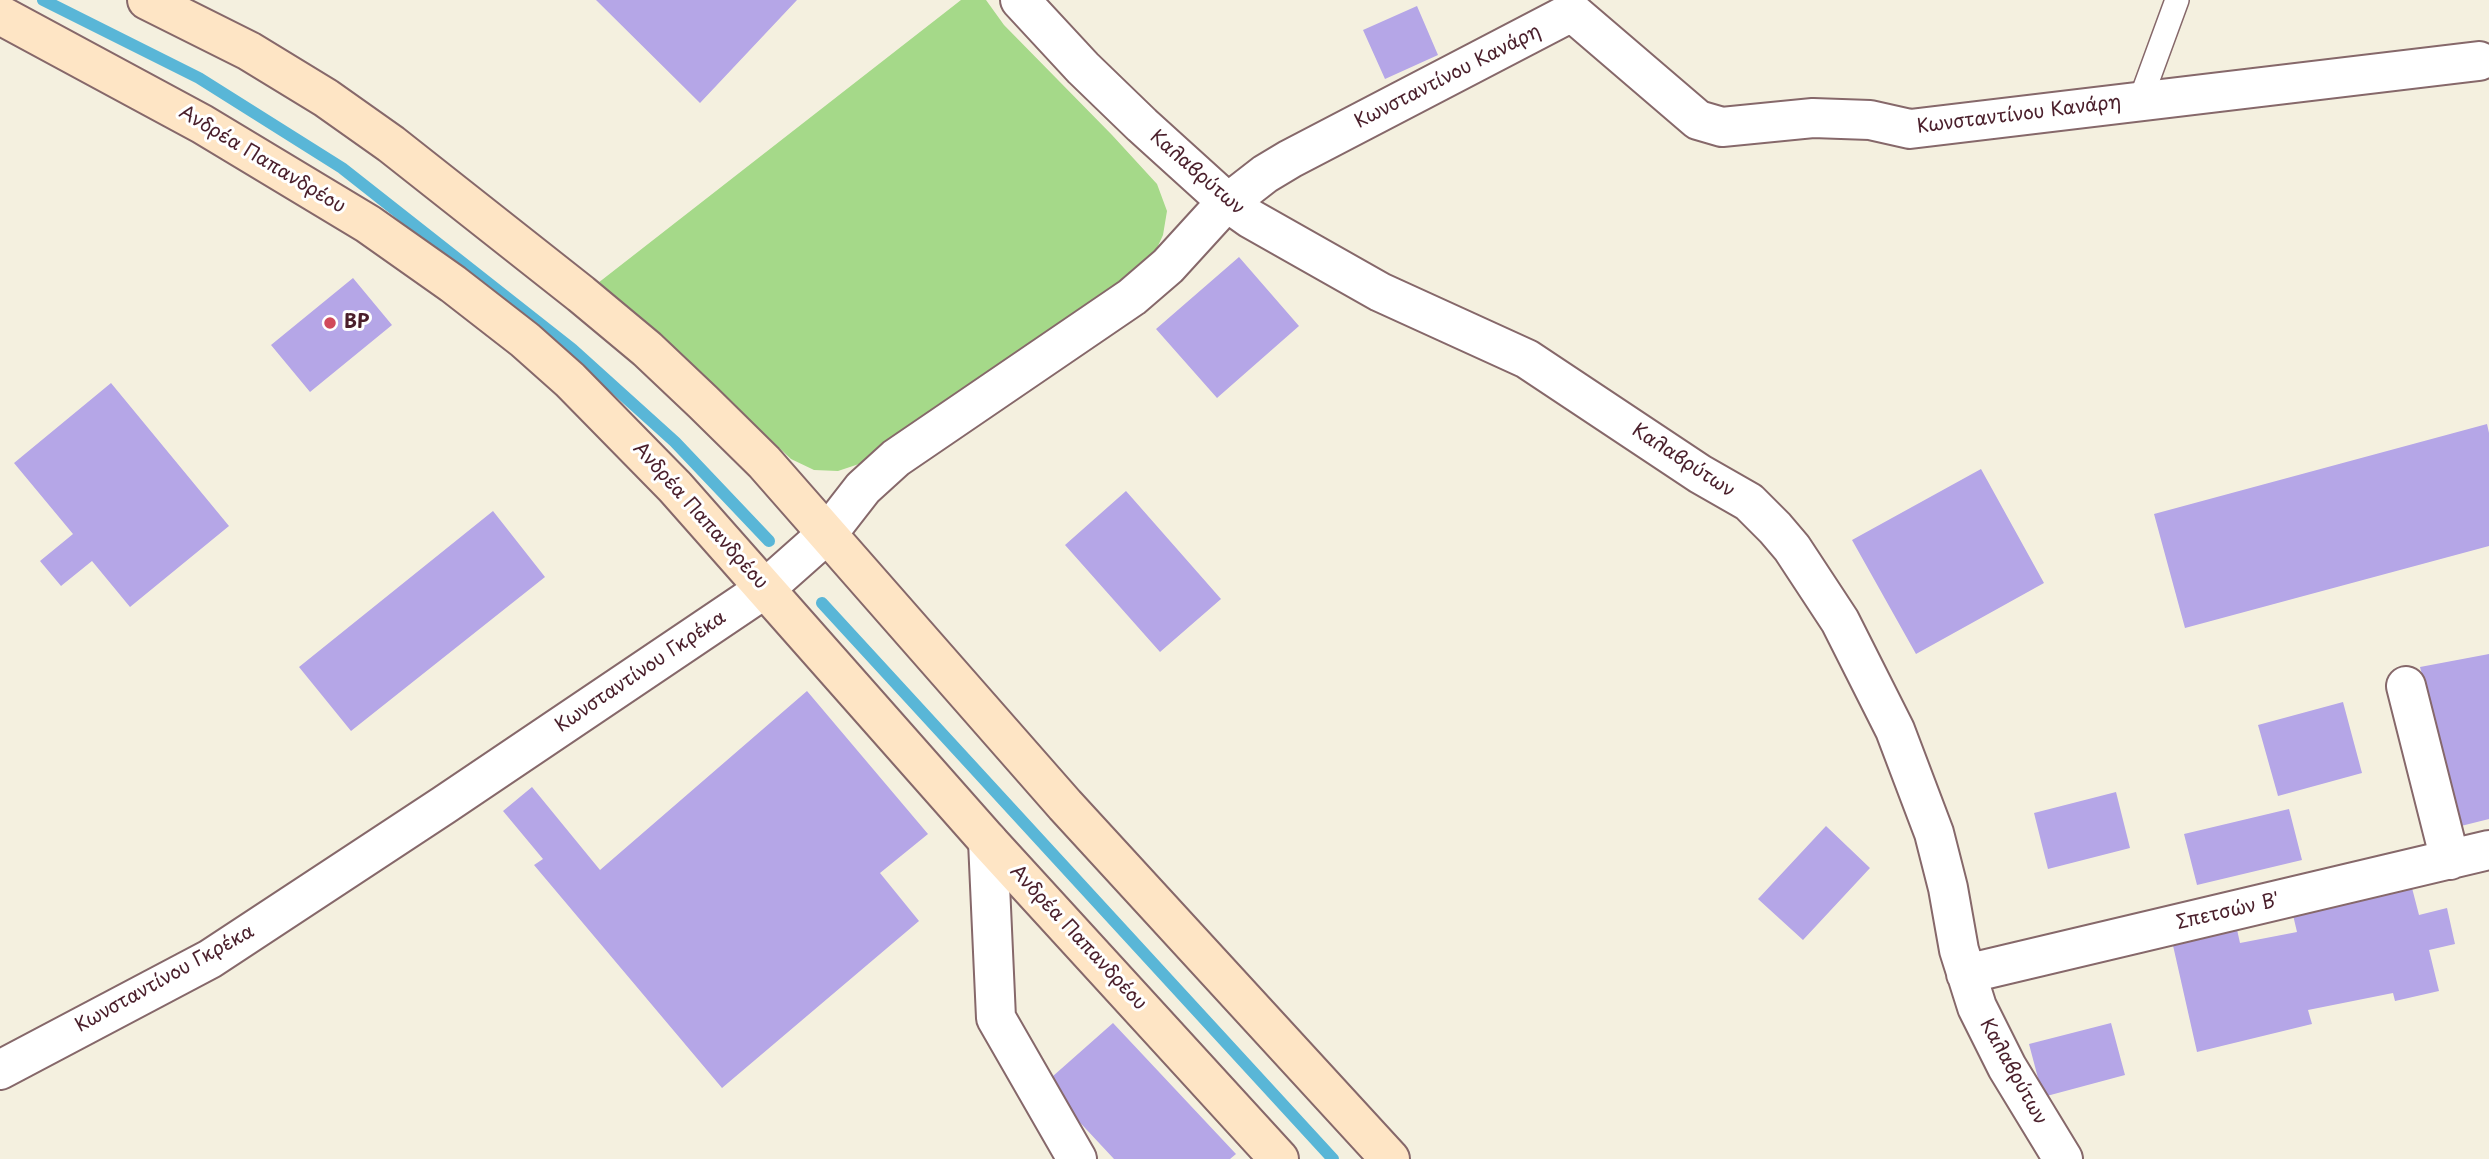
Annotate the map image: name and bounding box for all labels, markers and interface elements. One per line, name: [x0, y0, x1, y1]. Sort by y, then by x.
street label: Κωνσταντίνου Κανάρη: [1351, 20, 1545, 134]
street label: Κωνσταντίνου Κανάρη: [1916, 91, 2122, 139]
street label: Ανδρέα Παπανδρέου: [175, 101, 349, 219]
street label: Καλαβρύτων: [1145, 126, 1249, 220]
place label: BP: [344, 312, 369, 334]
marker: BP: [322, 315, 338, 331]
street label: Καλαβρύτων: [1627, 419, 1739, 503]
street label: Ανδρέα Παπανδρέου: [628, 438, 772, 594]
street label: Κωνσταντίνου Γκρέκα: [551, 606, 731, 738]
street label: Ανδρέα Παπανδρέου: [1005, 861, 1151, 1015]
street label: Σπετσών Β': [2174, 889, 2282, 935]
street label: Κωνσταντίνου Γκρέκα: [72, 920, 258, 1038]
street label: Καλαβρύτων: [1974, 1015, 2052, 1129]

